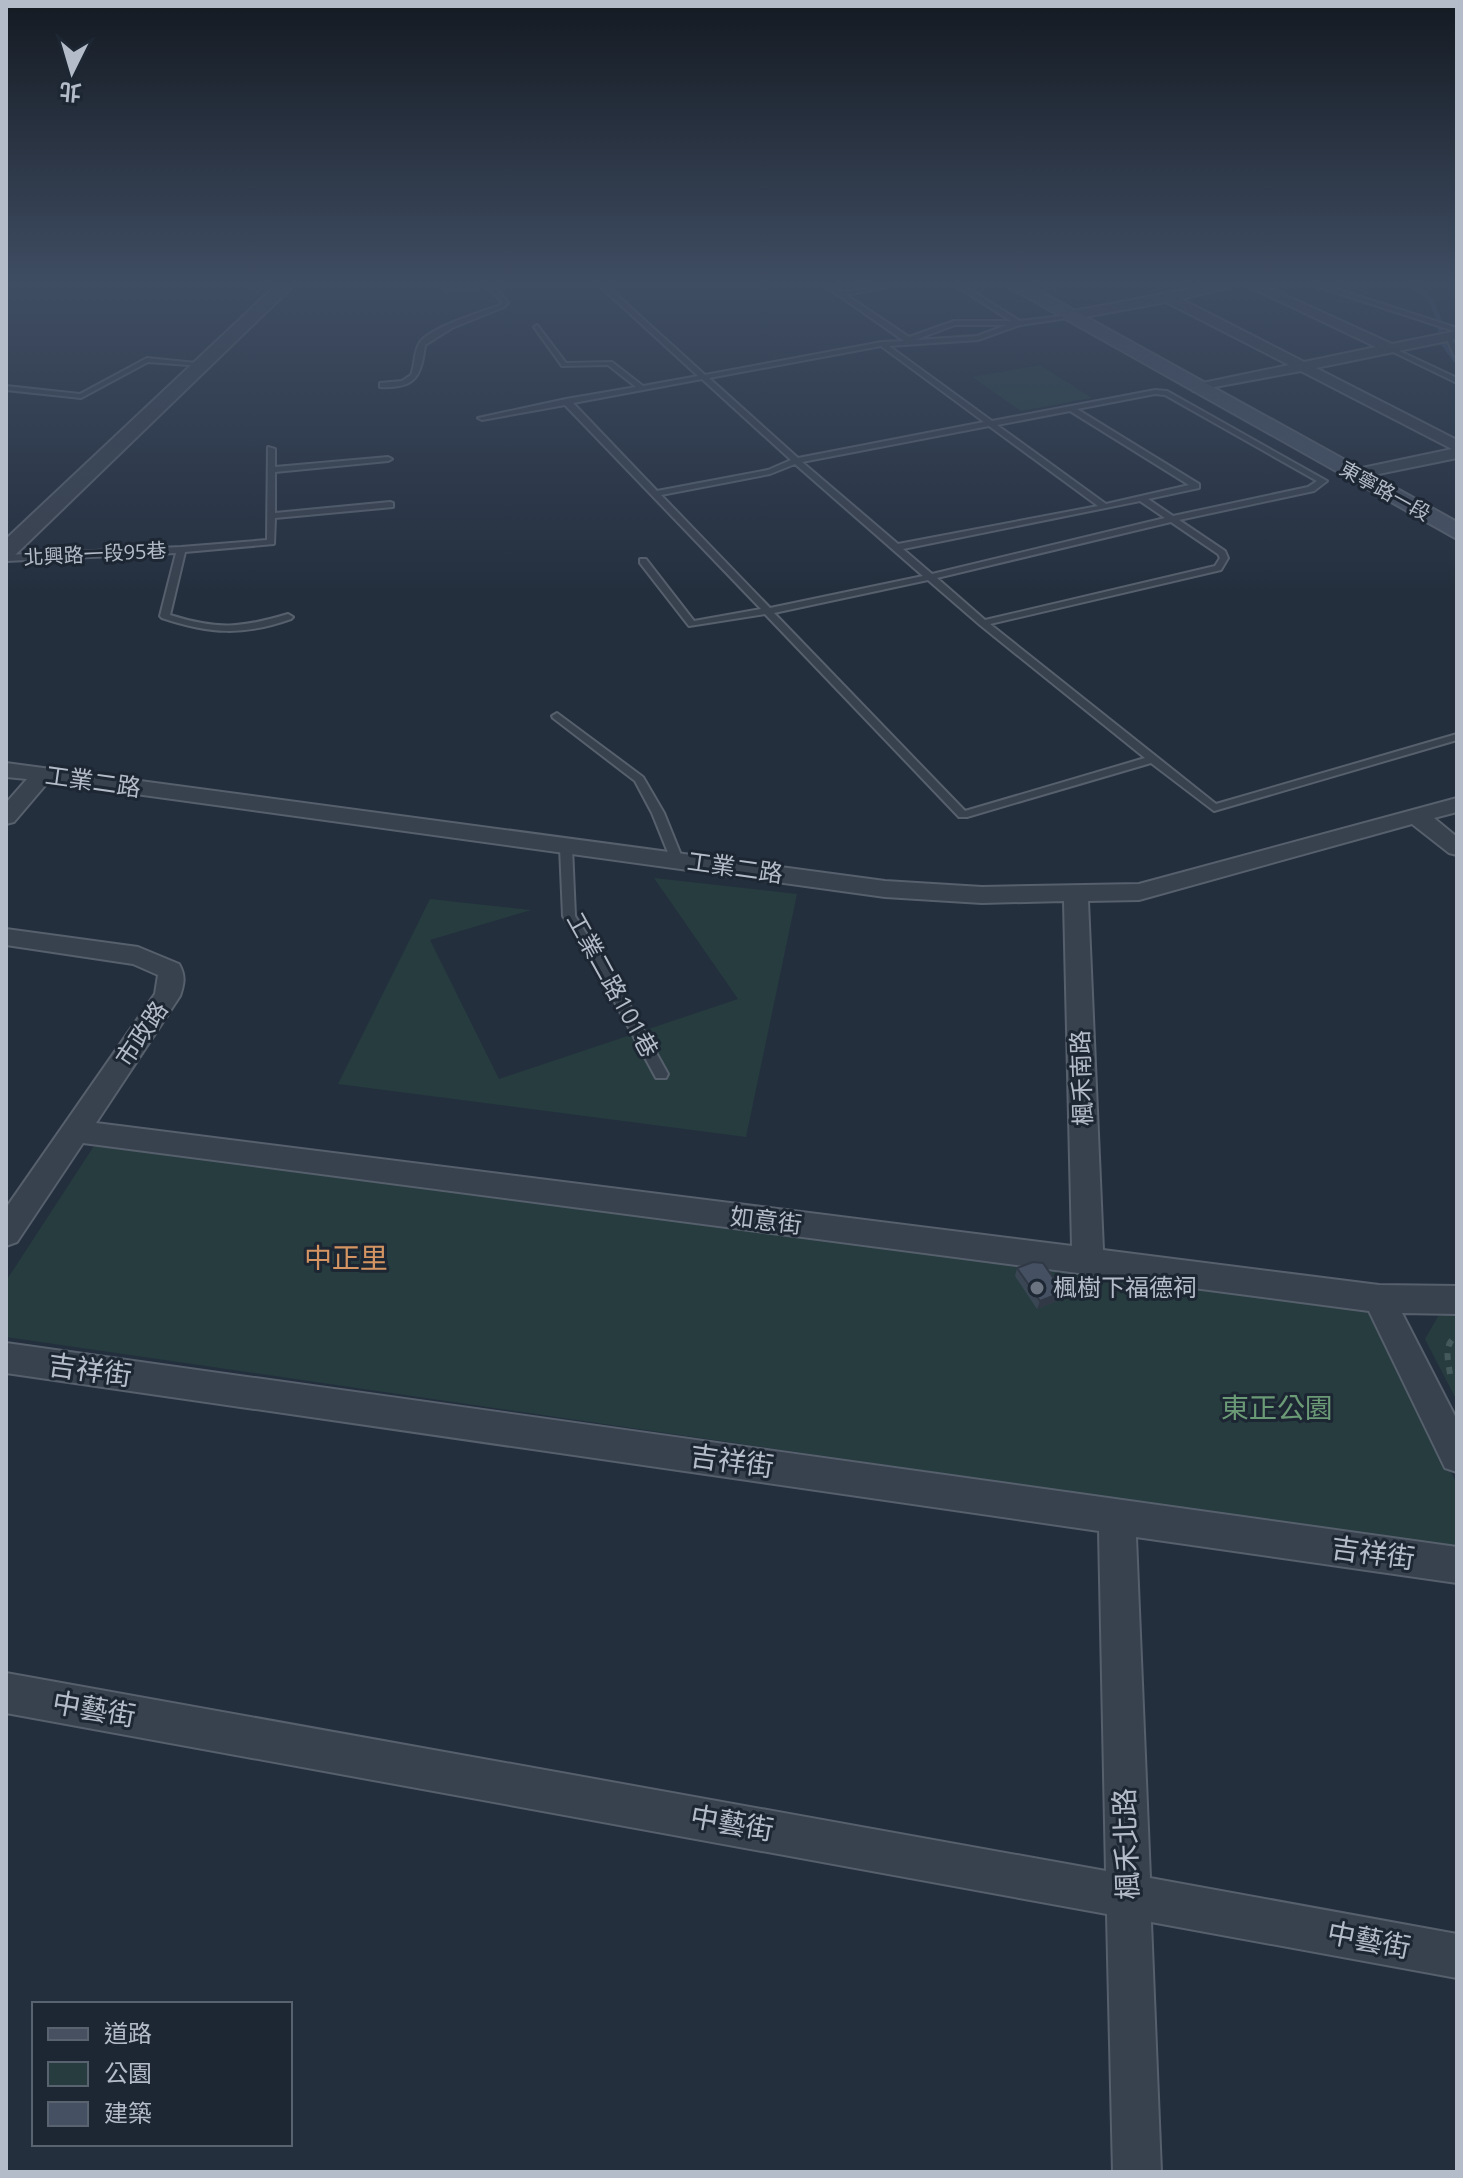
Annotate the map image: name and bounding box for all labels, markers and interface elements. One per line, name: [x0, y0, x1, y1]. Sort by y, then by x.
north arrow: [32, 32, 112, 112]
text: 北: [58, 77, 82, 109]
street label: 東寧路一段: [1335, 455, 1436, 527]
street label: 北興路一段95巷: [23, 536, 167, 571]
street label: 工業二路: [43, 757, 143, 804]
street label: 工業二路: [685, 843, 785, 890]
street label: 工業二路101巷: [560, 906, 667, 1063]
street label: 市政路: [107, 994, 175, 1072]
street label: 楓禾南路: [1062, 1030, 1099, 1127]
street label: 如意街: [728, 1199, 804, 1240]
district label: 中正里: [304, 1238, 388, 1276]
place label: 楓樹下福德祠: [1053, 1270, 1197, 1303]
marker: 楓樹下福德祠: [1028, 1279, 1046, 1297]
street label: 吉祥街: [46, 1344, 134, 1394]
park label: 東正公園: [1221, 1388, 1333, 1426]
street label: 吉祥街: [688, 1435, 776, 1485]
street label: 吉祥街: [1329, 1527, 1417, 1577]
street label: 中藝街: [50, 1682, 139, 1734]
street label: 楓禾北路: [1104, 1787, 1146, 1901]
street label: 中藝街: [688, 1796, 777, 1848]
street label: 中藝街: [1324, 1912, 1414, 1966]
legend: [32, 2002, 292, 2146]
text: 道路: [104, 2016, 152, 2049]
text: 公園: [104, 2056, 152, 2089]
text: 建築: [104, 2096, 152, 2129]

